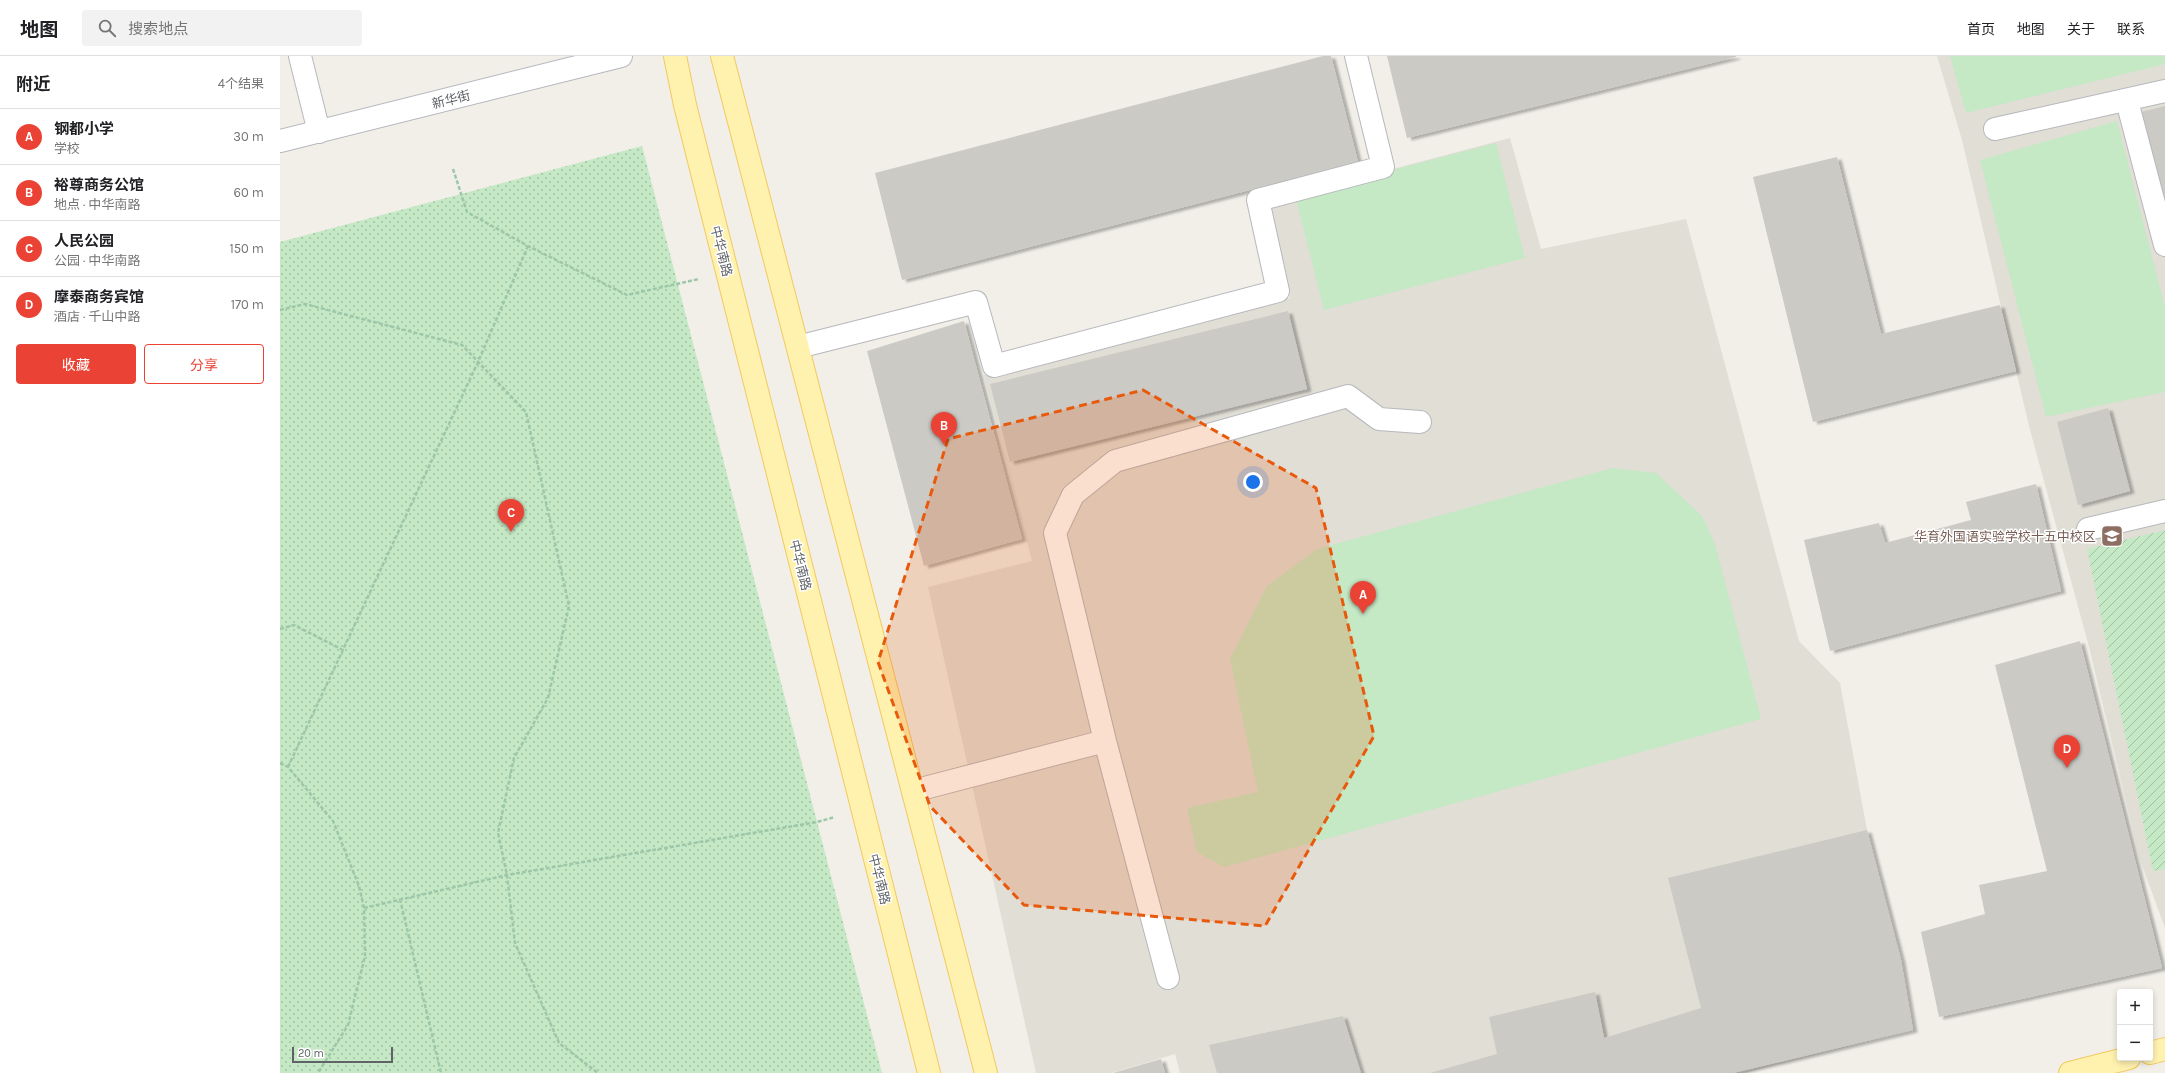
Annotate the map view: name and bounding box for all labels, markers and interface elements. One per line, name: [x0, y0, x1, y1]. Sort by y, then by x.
search box: [82, 10, 362, 46]
icon: search: [96, 17, 118, 39]
text: 地图: [20, 19, 58, 41]
text: 搜索地点: [128, 20, 188, 38]
text: 首页: [1967, 21, 1995, 38]
text: 地图: [2017, 21, 2045, 38]
text: 关于: [2067, 21, 2095, 38]
text: 联系: [2117, 21, 2145, 38]
text: 附近: [16, 74, 50, 94]
text: 4个结果: [218, 76, 264, 91]
street label: 新华街: [430, 87, 472, 111]
text: 钢都小学: [54, 120, 114, 138]
text: A: [25, 129, 33, 144]
text: 30 m: [233, 129, 264, 144]
text: 学校: [54, 141, 80, 156]
text: 裕尊商务公馆: [54, 176, 144, 194]
text: B: [25, 185, 33, 200]
text: 60 m: [234, 185, 264, 200]
text: 地点 · 中华南路: [54, 197, 141, 212]
street label: 中华南路: [708, 224, 735, 278]
text: 人民公园: [54, 232, 114, 250]
text: C: [25, 241, 33, 256]
text: 150 m: [229, 241, 264, 256]
text: 公园 · 中华南路: [54, 253, 141, 268]
text: 摩泰商务宾馆: [54, 288, 144, 306]
text: D: [25, 297, 33, 312]
text: 170 m: [231, 297, 264, 312]
text: 酒店 · 千山中路: [54, 309, 141, 324]
button: 收藏: [16, 344, 136, 384]
button: 分享: [144, 344, 264, 384]
pin: B: [931, 412, 957, 445]
your location: [1243, 472, 1263, 492]
pin: C: [498, 499, 524, 532]
school or university icon: 华育外国语实验学校十五中校区: [2099, 523, 2125, 549]
place label: 华育外国语实验学校十五中校区: [1914, 529, 2096, 544]
street label: 中华南路: [787, 538, 814, 592]
pin: A: [1350, 581, 1376, 614]
pin: D: [2054, 735, 2080, 768]
street label: 中华南路: [866, 852, 893, 906]
map controls: [2117, 989, 2153, 1061]
button: +: [2117, 989, 2153, 1025]
button: −: [2117, 1025, 2153, 1061]
scale bar: [292, 1045, 393, 1064]
text: 20 m: [298, 1047, 324, 1060]

